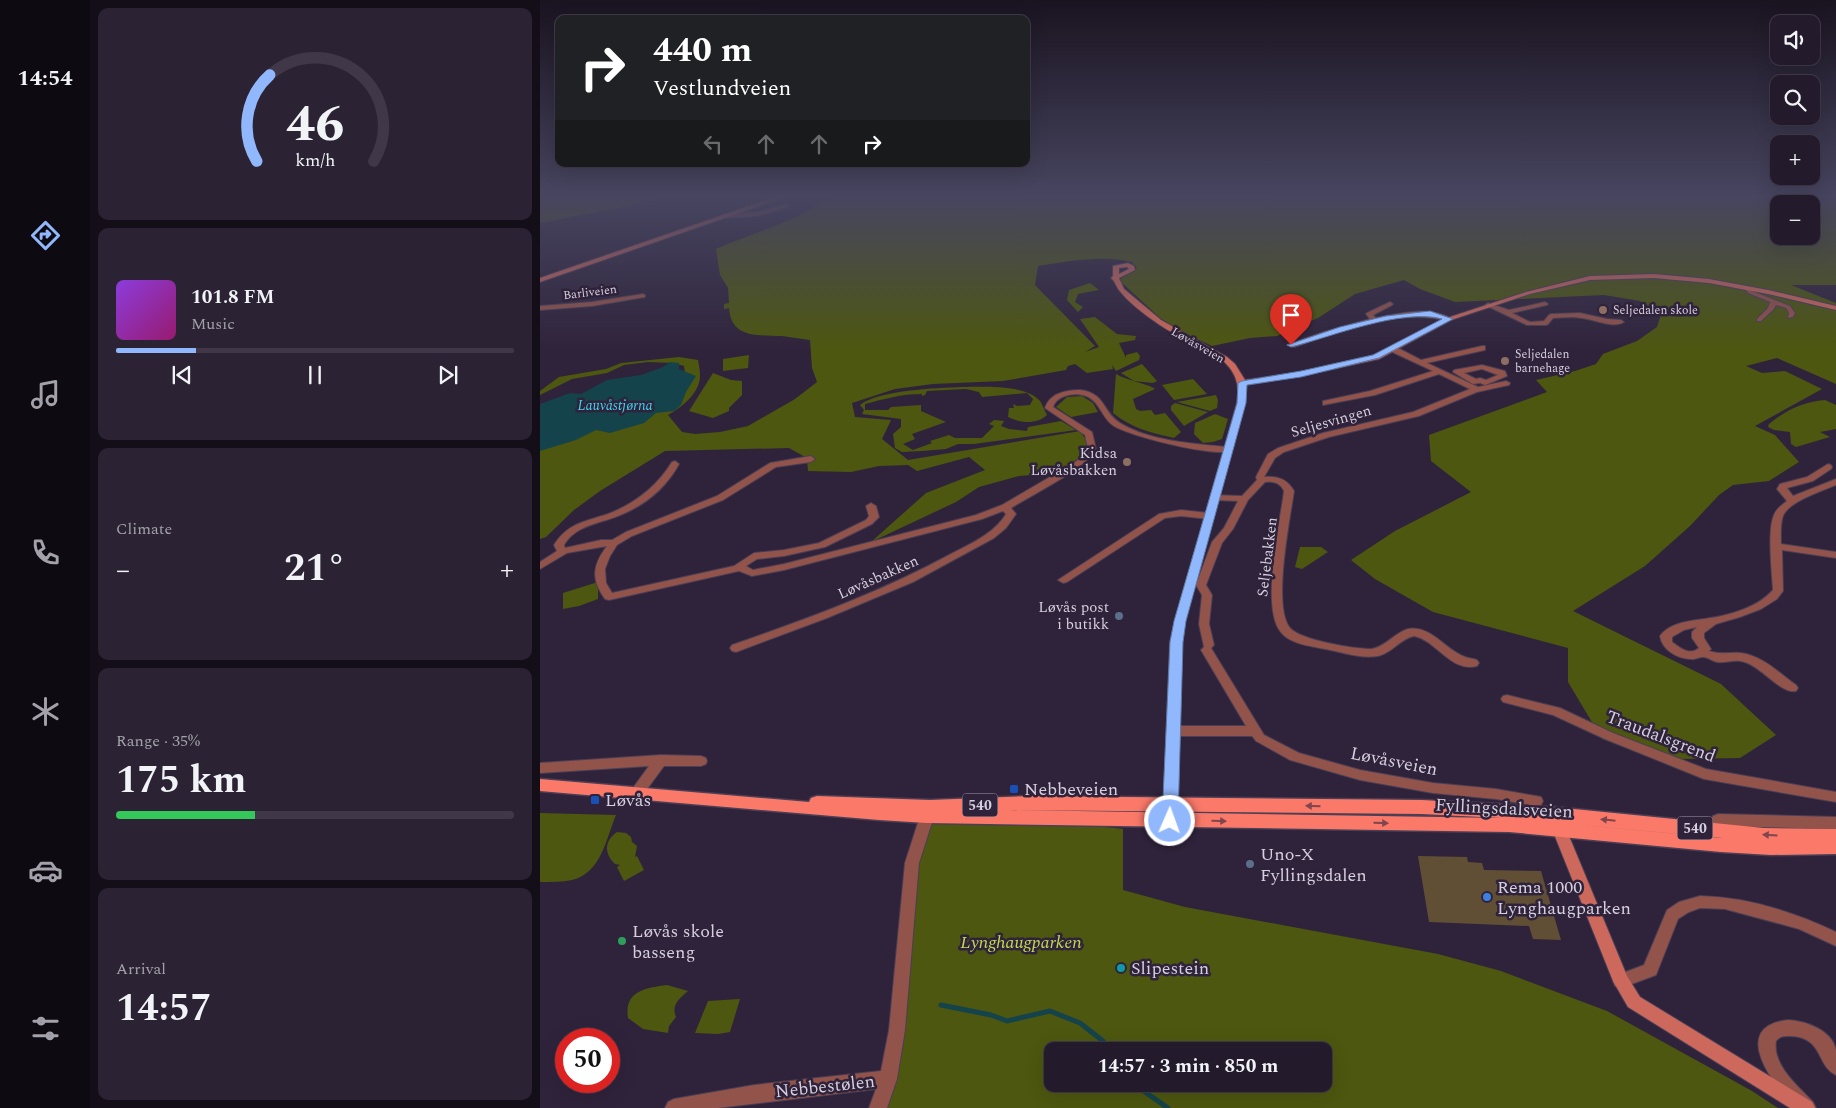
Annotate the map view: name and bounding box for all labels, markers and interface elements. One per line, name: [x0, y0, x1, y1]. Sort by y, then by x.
map controls: [1770, 15, 1820, 245]
button: sound: [1770, 15, 1820, 65]
text: 440 m: [653, 24, 752, 77]
icon: right: [570, 35, 635, 100]
text: 14:54: [17, 62, 73, 95]
text: Vestlundveien: [653, 72, 791, 105]
button: search: [1770, 75, 1820, 125]
text: 46: [286, 85, 344, 164]
icon: left: [699, 130, 727, 158]
icon: ahead: [752, 130, 780, 158]
icon: ahead: [805, 130, 833, 158]
icon: right: [858, 130, 886, 158]
button: +: [1770, 135, 1820, 185]
text: km/h: [295, 147, 335, 174]
button: −: [1770, 195, 1820, 245]
icon: directions: [28, 218, 63, 253]
street label: Barliveien: [562, 280, 618, 305]
text: 101.8 FM: [191, 283, 274, 312]
pin: [1270, 294, 1312, 345]
icon: arrive: [1277, 301, 1305, 329]
place label: Seljedalen skole: [1613, 301, 1698, 320]
marker: Seljedalen skole: [1597, 304, 1609, 316]
text: Music: [191, 312, 235, 336]
street label: Løvåsveien: [1167, 322, 1228, 368]
place label: Seljedalen barnehage: [1515, 345, 1570, 378]
marker: Seljedalen barnehage: [1499, 355, 1511, 367]
icon: previous: [168, 361, 196, 389]
icon: pause: [301, 361, 329, 389]
icon: next: [434, 361, 462, 389]
icon: music: [28, 377, 63, 412]
water label: Lauvåstjørna: [577, 395, 653, 416]
street label: Seljesvingen: [1288, 399, 1374, 444]
place label: Kidsa Løvåsbakken: [1031, 442, 1118, 482]
marker: Kidsa Løvåsbakken: [1121, 456, 1133, 468]
street label: Seljebakken: [1251, 516, 1284, 598]
text: Climate: [116, 517, 172, 541]
icon: phone: [28, 535, 63, 570]
text: 21°: [284, 540, 346, 598]
text: −: [116, 549, 130, 592]
text: +: [500, 549, 514, 592]
street label: Løvåsbakken: [834, 549, 923, 606]
place label: Løvås post i butikk: [1038, 596, 1109, 636]
marker: Løvås post i butikk: [1113, 610, 1125, 622]
icon: climate: [28, 694, 63, 729]
street label: Traudalsgrend: [1602, 703, 1720, 770]
text: Range · 35%: [116, 729, 200, 753]
street label: Løvåsveien: [1348, 740, 1440, 783]
text: 175 km: [116, 752, 247, 810]
place label: Nebbeveien: [1024, 776, 1118, 803]
marker: Nebbeveien: [1008, 783, 1020, 795]
place label: Løvås: [605, 787, 651, 814]
street label: Fyllingsdalsveien: [1435, 791, 1573, 826]
marker: Løvås: [589, 794, 601, 806]
road number: 540: [962, 794, 998, 816]
position arrow: [1143, 794, 1195, 846]
one-way arrow: [1304, 802, 1320, 810]
one-way arrow: [1600, 816, 1616, 824]
road number: 540: [1678, 816, 1712, 840]
one-way arrow: [1211, 817, 1227, 825]
one-way arrow: [1374, 819, 1390, 827]
one-way arrow: [1762, 831, 1778, 839]
place label: Uno-X Fyllingsdalen: [1260, 841, 1367, 889]
icon: car: [28, 853, 63, 888]
marker: Uno-X Fyllingsdalen: [1244, 858, 1256, 870]
place label: Rema 1000 Lynghaugparken: [1497, 874, 1631, 922]
marker: Rema 1000 Lynghaugparken: [1481, 891, 1493, 903]
place label: Løvås skole basseng: [632, 918, 724, 966]
park label: Lynghaugparken: [960, 929, 1082, 956]
marker: Løvås skole basseng: [616, 935, 628, 947]
place label: Slipestein: [1131, 955, 1209, 982]
text: Arrival: [116, 957, 166, 981]
marker: Slipestein: [1115, 962, 1127, 974]
text: 14:57: [116, 980, 211, 1038]
icon: filters: [28, 1011, 63, 1046]
speed limit sign: 50: [555, 1028, 620, 1093]
text: 14:57 · 3 min · 850 m: [1098, 1052, 1278, 1081]
street label: Nebbestølen: [774, 1068, 876, 1105]

